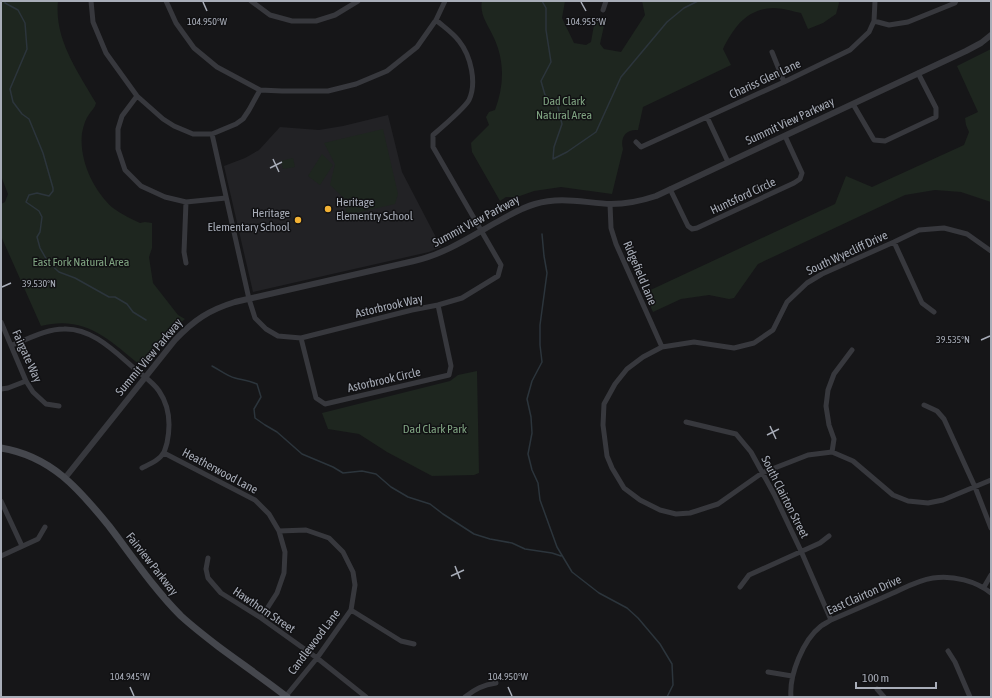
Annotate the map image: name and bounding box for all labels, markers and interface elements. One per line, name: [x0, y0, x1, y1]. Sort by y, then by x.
text: 104.950°W: [187, 16, 228, 27]
text: 104.955°W: [566, 16, 607, 27]
street label: Chariss Glen Lane: [727, 56, 803, 102]
park label: Dad Clark Natural Area: [536, 94, 592, 122]
street label: Summit View Parkway: [743, 94, 837, 148]
street label: Huntsford Circle: [708, 175, 778, 217]
street label: Summit View Parkway: [430, 192, 522, 250]
place label: Heritage Elementry School: [336, 195, 414, 223]
marker: Heritage Elementry School: [323, 204, 333, 214]
place label: Heritage Elementary School: [208, 206, 291, 234]
marker: Heritage Elementary School: [293, 215, 303, 225]
street label: South Wyecliff Drive: [804, 228, 890, 278]
street label: Ridgefield Lane: [620, 239, 660, 307]
park label: East Fork Natural Area: [33, 255, 129, 269]
text: 39.530°N: [22, 278, 56, 289]
street label: Astorbrook Way: [354, 291, 424, 321]
street label: Summit View Parkway: [113, 316, 185, 398]
street label: Fairgate Way: [9, 328, 45, 384]
text: 39.535°N: [936, 334, 970, 345]
street label: Astorbrook Circle: [346, 365, 422, 395]
park label: Dad Clark Park: [403, 422, 468, 436]
street label: Heatherwood Lane: [180, 445, 260, 497]
street label: South Clairton Street: [758, 453, 812, 541]
street label: Fairview Parkway: [123, 530, 181, 598]
street label: East Clairton Drive: [825, 572, 903, 618]
street label: Hawthorn Street: [230, 584, 298, 636]
street label: Candlewood Lane: [285, 607, 343, 677]
scale bar: [856, 664, 936, 690]
text: 104.945°W: [110, 671, 151, 682]
text: 104.950°W: [488, 671, 529, 682]
text: 100 m: [862, 671, 889, 685]

